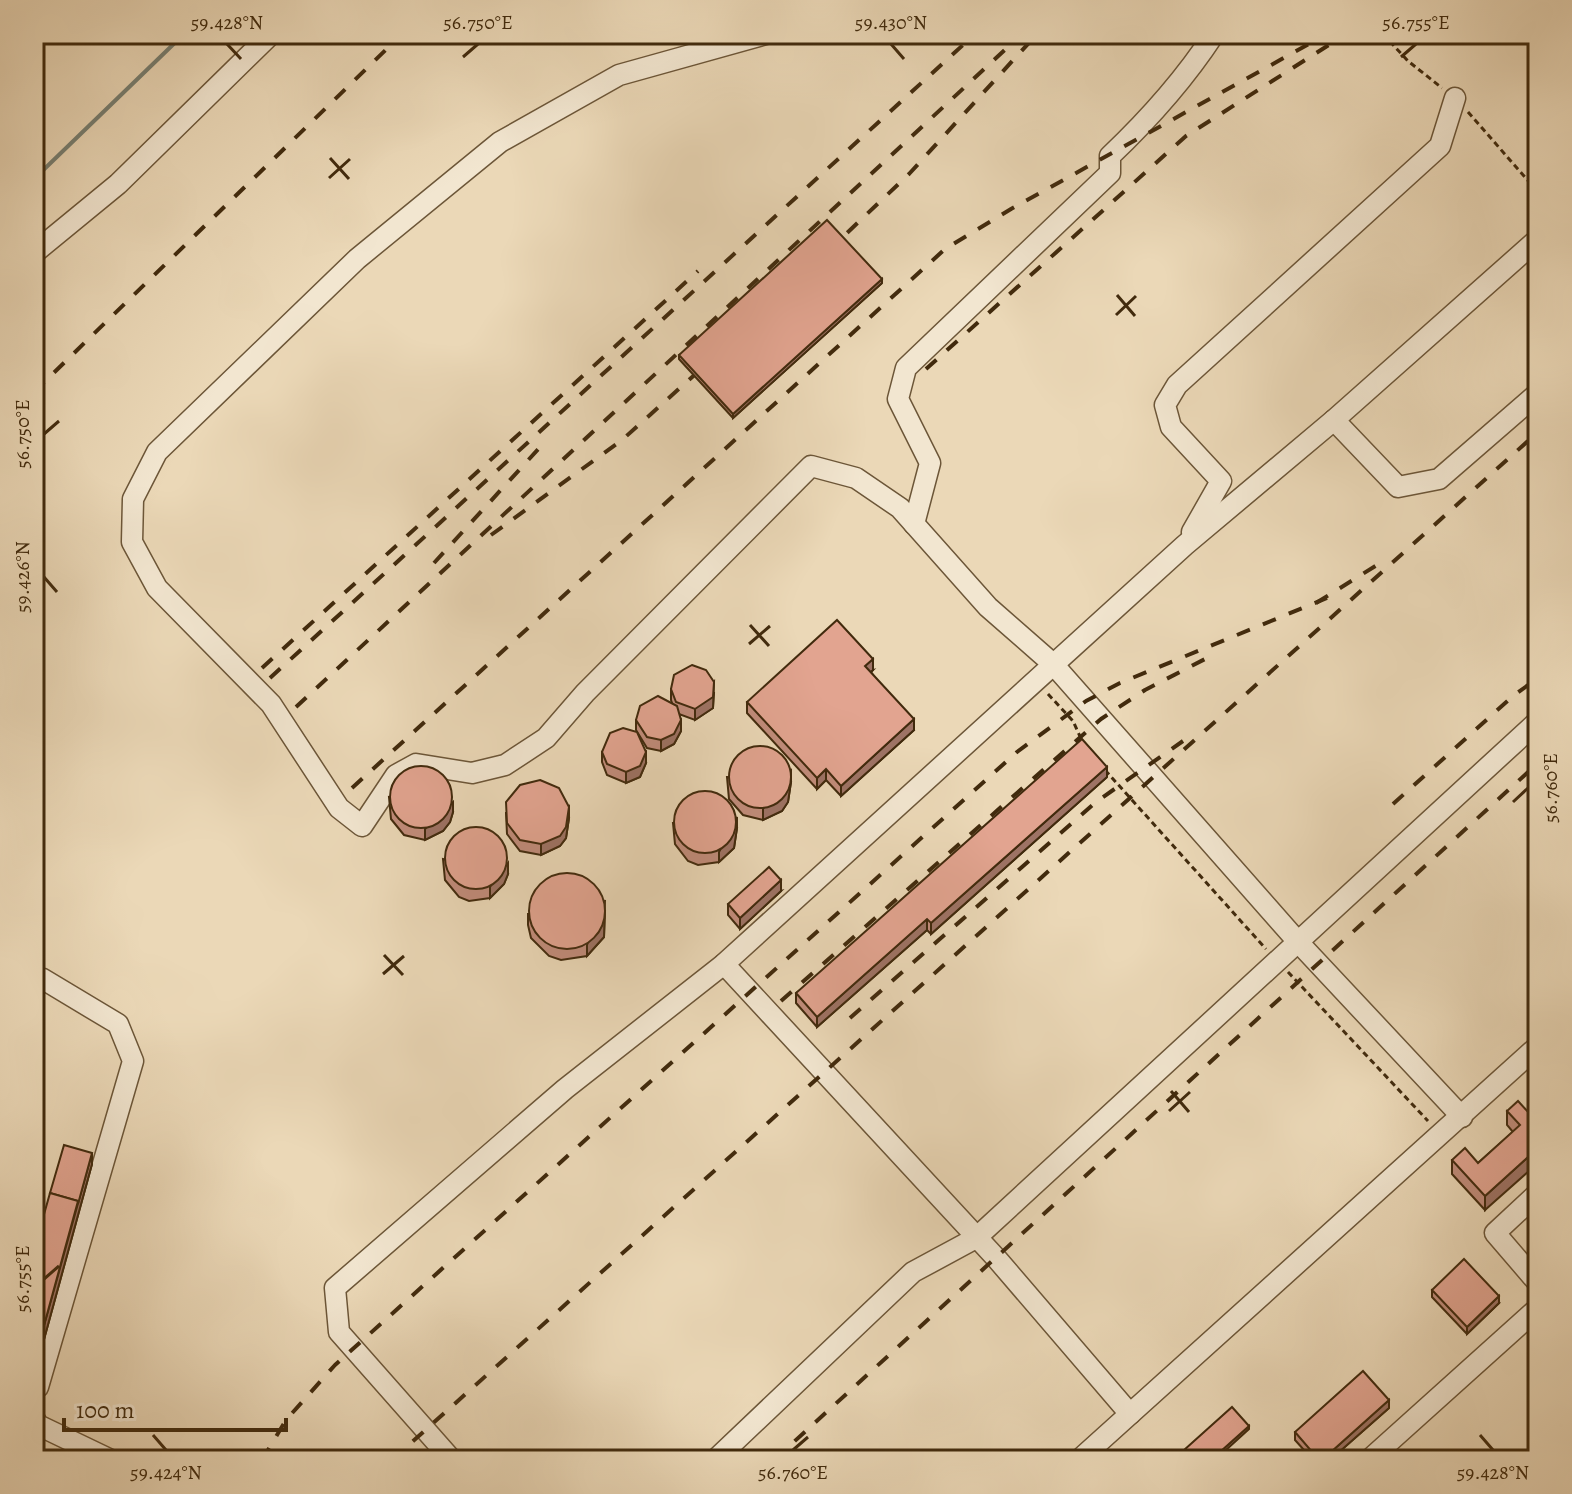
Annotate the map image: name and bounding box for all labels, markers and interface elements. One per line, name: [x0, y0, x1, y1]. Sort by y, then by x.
text: 59.428°N: [191, 9, 263, 36]
text: 56.750°E: [443, 9, 513, 36]
text: 59.430°N: [855, 9, 927, 36]
text: 56.755°E: [1382, 9, 1450, 36]
text: 56.750°E: [9, 399, 36, 469]
text: 59.426°N: [9, 541, 36, 613]
text: 56.760°E: [1537, 753, 1564, 823]
text: 56.755°E: [9, 1245, 36, 1313]
scale bar: [64, 1382, 286, 1432]
text: 100 m: [76, 1394, 135, 1426]
text: 59.424°N: [130, 1459, 202, 1486]
text: 56.760°E: [758, 1459, 828, 1486]
text: 59.428°N: [1457, 1459, 1529, 1486]

